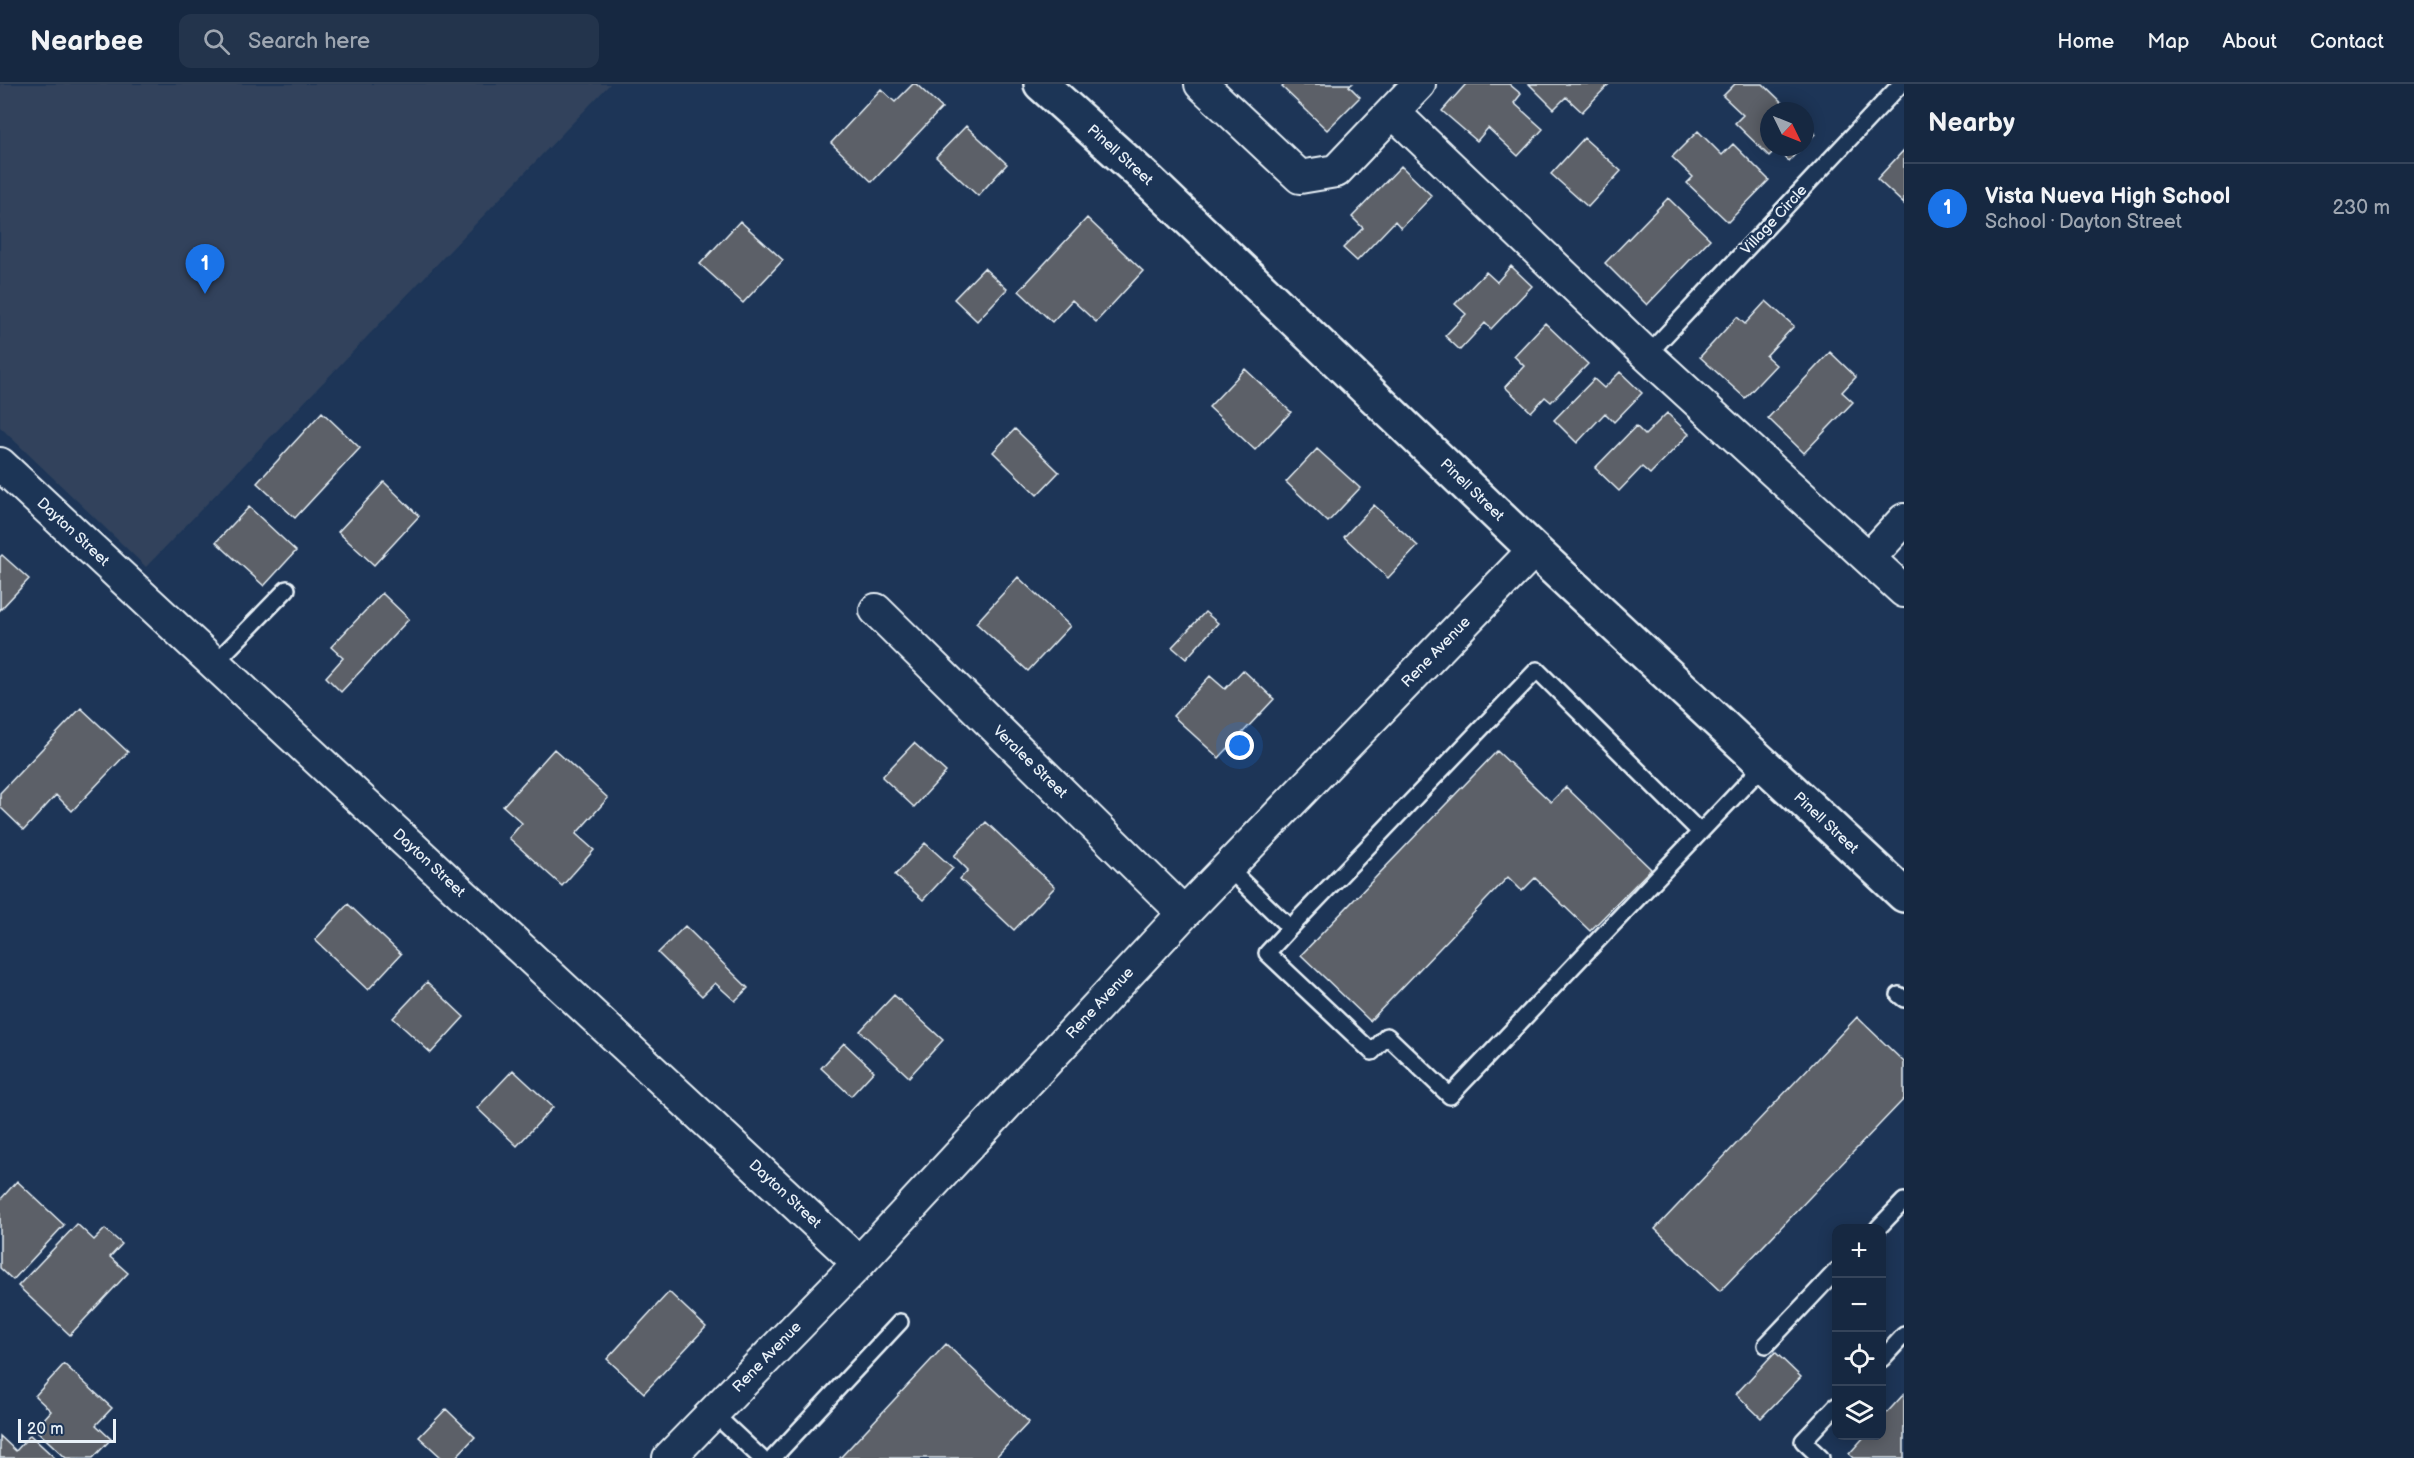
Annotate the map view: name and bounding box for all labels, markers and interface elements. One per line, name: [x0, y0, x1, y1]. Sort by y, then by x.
search box: [179, 14, 599, 68]
text: Nearbee: [30, 25, 143, 58]
icon: search: [200, 25, 233, 58]
text: Search here: [248, 28, 370, 55]
text: Home: [2057, 29, 2114, 54]
text: Map: [2147, 29, 2189, 54]
text: About: [2222, 29, 2277, 54]
text: Contact: [2310, 29, 2384, 54]
north arrow: [1760, 102, 1814, 156]
text: Nearby: [1928, 108, 2015, 139]
street label: Pinell Street: [1083, 121, 1157, 190]
street label: Village Circle: [1737, 181, 1811, 259]
text: Vista Nueva High School: [1985, 183, 2230, 210]
text: 1: [1943, 196, 1952, 220]
text: 230 m: [2333, 196, 2390, 220]
text: School · Dayton Street: [1985, 210, 2182, 234]
pin: 1: [186, 244, 224, 294]
street label: Pinell Street: [1436, 455, 1508, 526]
street label: Dayton Street: [33, 494, 113, 571]
street label: Rene Avenue: [1397, 612, 1475, 691]
street label: Veralee Street: [989, 722, 1072, 803]
your location: [1225, 731, 1254, 760]
street label: Pinell Street: [1790, 788, 1863, 858]
street label: Dayton Street: [389, 825, 469, 902]
street label: Rene Avenue: [1062, 963, 1138, 1043]
street label: Dayton Street: [745, 1156, 825, 1233]
map controls: [1832, 1224, 1886, 1440]
button: +: [1832, 1224, 1886, 1278]
button: −: [1832, 1278, 1886, 1332]
street label: Rene Avenue: [728, 1317, 806, 1396]
button: locate: [1832, 1332, 1886, 1386]
button: layers: [1832, 1386, 1886, 1440]
scale bar: [18, 1416, 116, 1444]
text: 20 m: [27, 1420, 63, 1439]

